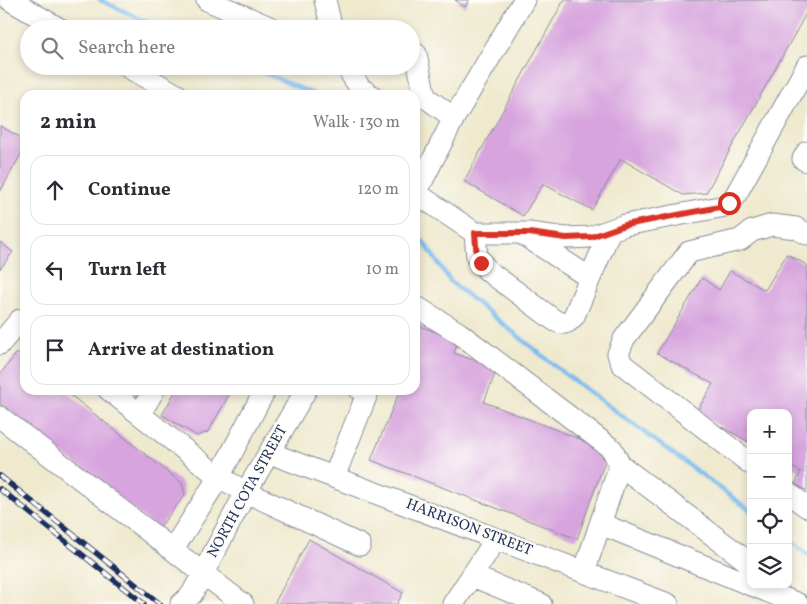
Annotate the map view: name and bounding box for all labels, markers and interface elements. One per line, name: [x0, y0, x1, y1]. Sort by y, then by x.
search box: [20, 20, 420, 75]
icon: search: [38, 34, 66, 62]
text: Search here: [78, 35, 175, 61]
text: 2 min: [40, 108, 97, 137]
text: Walk · 130 m: [313, 112, 400, 134]
icon: ahead: [41, 176, 69, 204]
text: Continue: [88, 177, 171, 203]
text: 120 m: [357, 179, 399, 201]
route start: [718, 192, 741, 215]
route end: [470, 252, 493, 275]
icon: left: [41, 256, 69, 284]
text: Turn left: [88, 257, 167, 283]
text: 10 m: [366, 259, 399, 281]
icon: arrive: [41, 336, 69, 364]
text: Arrive at destination: [88, 337, 274, 363]
map controls: [747, 409, 792, 589]
button: +: [747, 409, 792, 454]
street label: NORTH COTA STREET: [203, 422, 293, 562]
button: −: [747, 454, 792, 499]
street label: HARRISON STREET: [403, 494, 535, 562]
button: locate: [747, 499, 792, 544]
button: layers: [747, 544, 792, 589]

